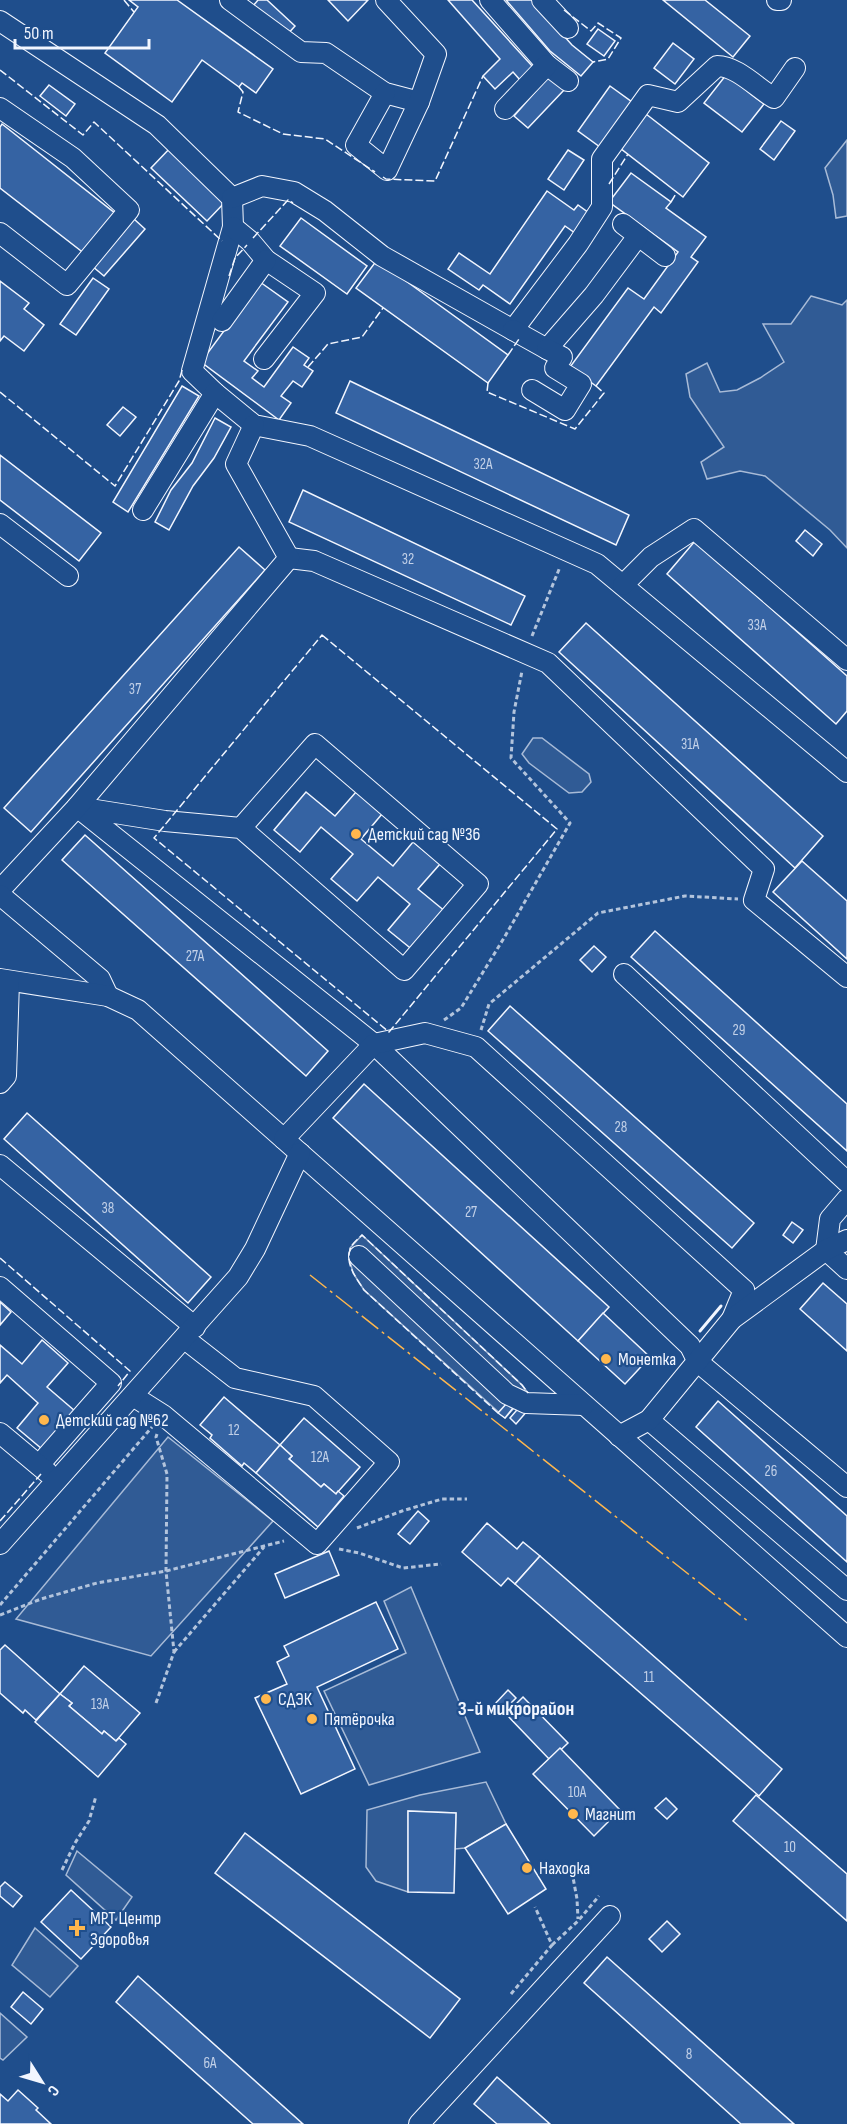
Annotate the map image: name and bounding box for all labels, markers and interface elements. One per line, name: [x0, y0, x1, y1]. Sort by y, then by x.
scale bar: [15, 12, 148, 50]
text: 50 m: [24, 23, 54, 44]
house number: 32А: [474, 455, 493, 474]
house number: 32: [402, 550, 414, 569]
house number: 33А: [747, 616, 767, 635]
house number: 37: [129, 680, 141, 699]
house number: 31А: [681, 735, 700, 754]
place label: Детский сад №36: [368, 824, 481, 845]
marker: Детский сад №36: [349, 827, 363, 841]
house number: 27А: [186, 947, 205, 966]
house number: 29: [733, 1021, 745, 1040]
house number: 28: [615, 1118, 627, 1137]
house number: 38: [102, 1199, 114, 1218]
house number: 27: [465, 1203, 477, 1222]
place label: Монетка: [618, 1349, 676, 1370]
marker: Монетка: [599, 1352, 613, 1366]
place label: Детский сад №62: [56, 1410, 169, 1431]
marker: Детский сад №62: [37, 1413, 51, 1427]
house number: 12: [228, 1421, 240, 1440]
house number: 12А: [311, 1448, 330, 1467]
house number: 26: [765, 1462, 777, 1481]
house number: 11: [644, 1668, 655, 1687]
place label: СДЭК: [278, 1689, 313, 1710]
marker: СДЭК: [259, 1692, 273, 1706]
house number: 13А: [91, 1695, 110, 1714]
district label: 3-й микрорайон: [458, 1697, 574, 1721]
place label: Пятёрочка: [324, 1709, 395, 1730]
marker: Пятёрочка: [305, 1712, 319, 1726]
house number: 10А: [568, 1783, 587, 1802]
place label: Магнит: [585, 1804, 636, 1825]
marker: Магнит: [566, 1807, 580, 1821]
house number: 10: [784, 1838, 796, 1857]
place label: Находка: [539, 1858, 590, 1879]
marker: Находка: [520, 1861, 534, 1875]
place label: МРТ Центр Здоровья: [90, 1908, 161, 1950]
marker: МРТ Центр Здоровья: [68, 1919, 86, 1937]
house number: 8: [686, 2045, 692, 2064]
north arrow: [12, 2052, 72, 2112]
house number: 6А: [204, 2054, 217, 2073]
text: С: [43, 2081, 63, 2099]

